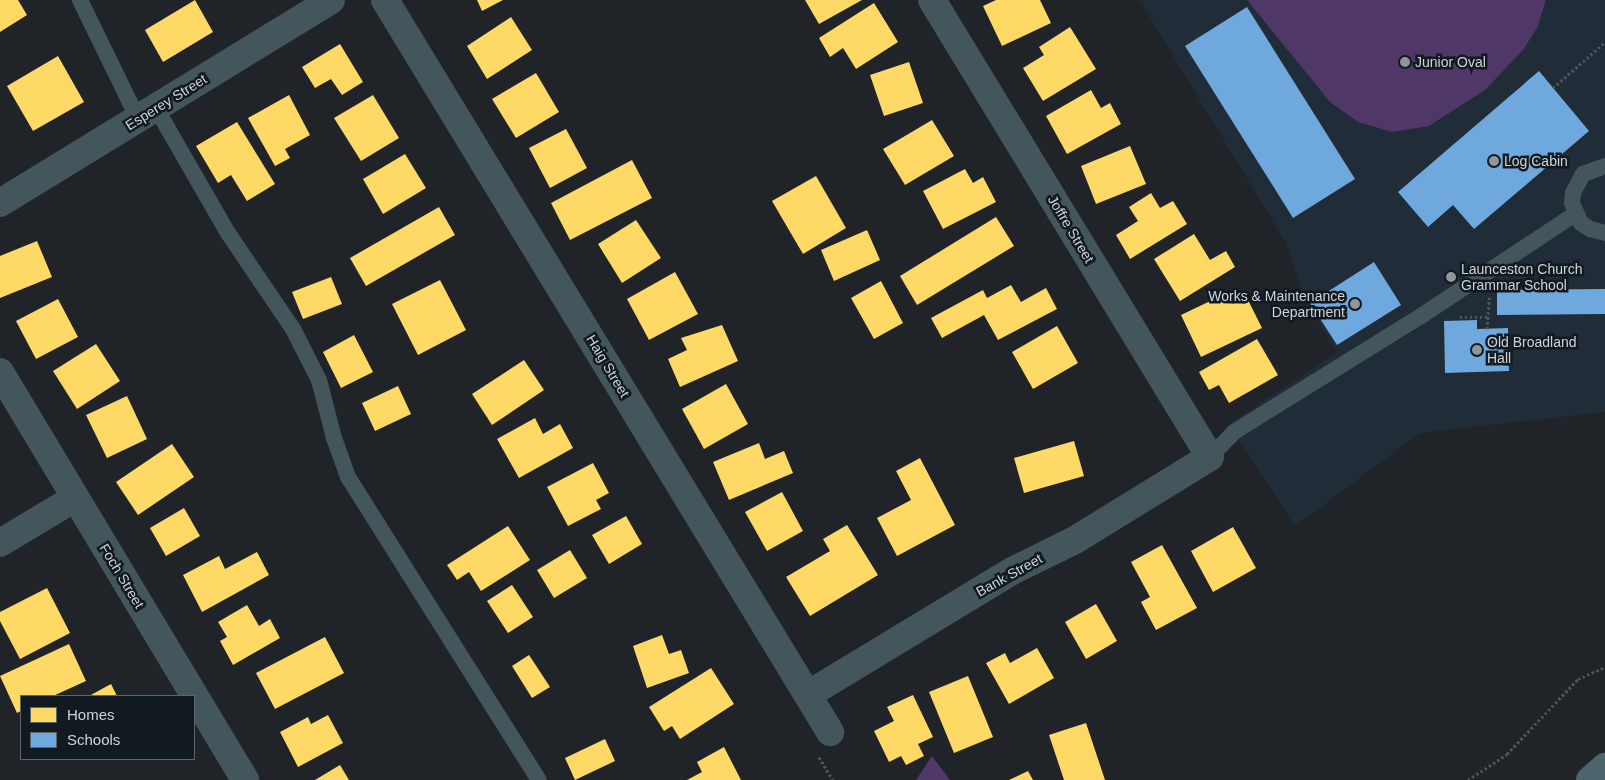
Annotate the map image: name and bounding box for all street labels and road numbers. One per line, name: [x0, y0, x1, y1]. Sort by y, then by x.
street label: Esperey Street: [122, 70, 210, 134]
street label: Joffre Street: [1044, 192, 1098, 266]
street label: Haig Street: [583, 332, 633, 400]
street label: Foch Street: [96, 541, 148, 611]
street label: Bank Street: [973, 550, 1045, 600]

